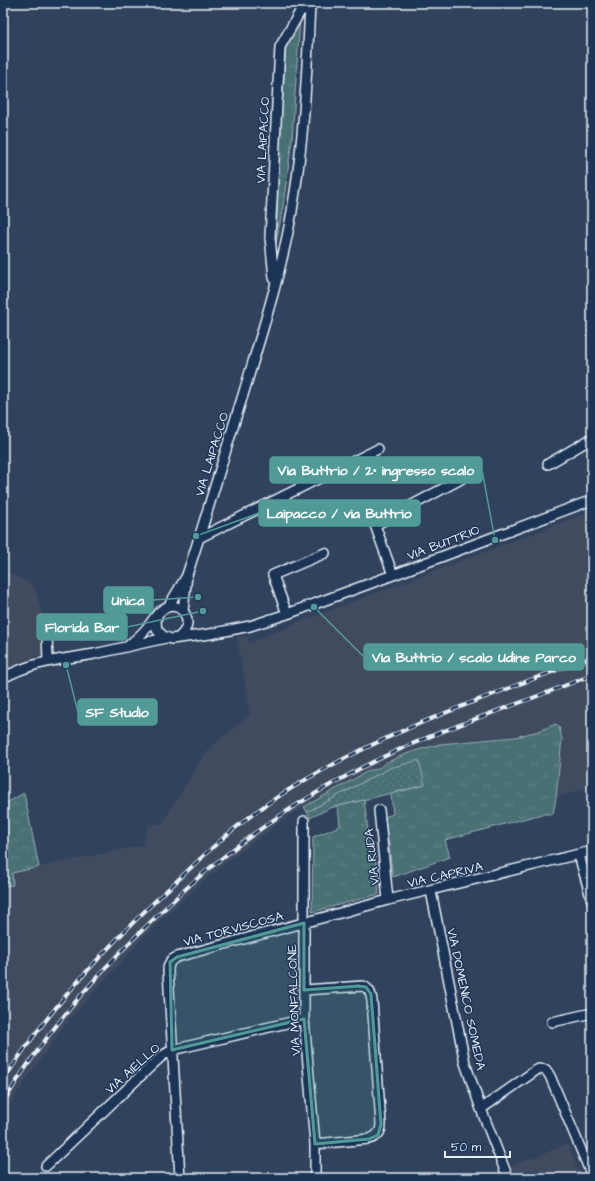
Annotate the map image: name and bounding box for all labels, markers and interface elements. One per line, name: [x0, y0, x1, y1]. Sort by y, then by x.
street label: VIA LAIPACCO: [252, 96, 274, 184]
street label: VIA LAIPACCO: [191, 410, 233, 498]
callout: Via Buttrio / 2° ingresso scalo: [270, 457, 482, 483]
text: Via Buttrio / 2° ingresso scalo: [277, 461, 474, 482]
callout: Laipacco / via Buttrio: [259, 500, 420, 526]
text: Laipacco / via Buttrio: [266, 504, 412, 524]
street label: VIA BUTTRIO: [404, 521, 482, 565]
callout: Unica: [104, 587, 153, 613]
text: Unica: [112, 591, 145, 611]
callout: Florida Bar: [37, 614, 127, 640]
text: Florida Bar: [45, 618, 119, 638]
callout: Via Buttrio / scalo Udine Parco: [364, 644, 584, 670]
text: Via Buttrio / scalo Udine Parco: [371, 648, 576, 668]
callout: SF Studio: [78, 699, 157, 725]
text: SF Studio: [84, 703, 149, 723]
street label: VIA RUDA: [360, 827, 384, 886]
street label: VIA CAPRIVA: [406, 857, 486, 892]
street label: VIA TORVISCOSA: [181, 907, 286, 951]
street label: VIA DOMENICO SOMEDA: [442, 927, 490, 1073]
street label: VIA MONFALCONE: [283, 944, 305, 1056]
street label: VIA AIELLO: [101, 1039, 164, 1098]
scale bar: [445, 1133, 510, 1159]
text: 50 m: [451, 1139, 482, 1156]

